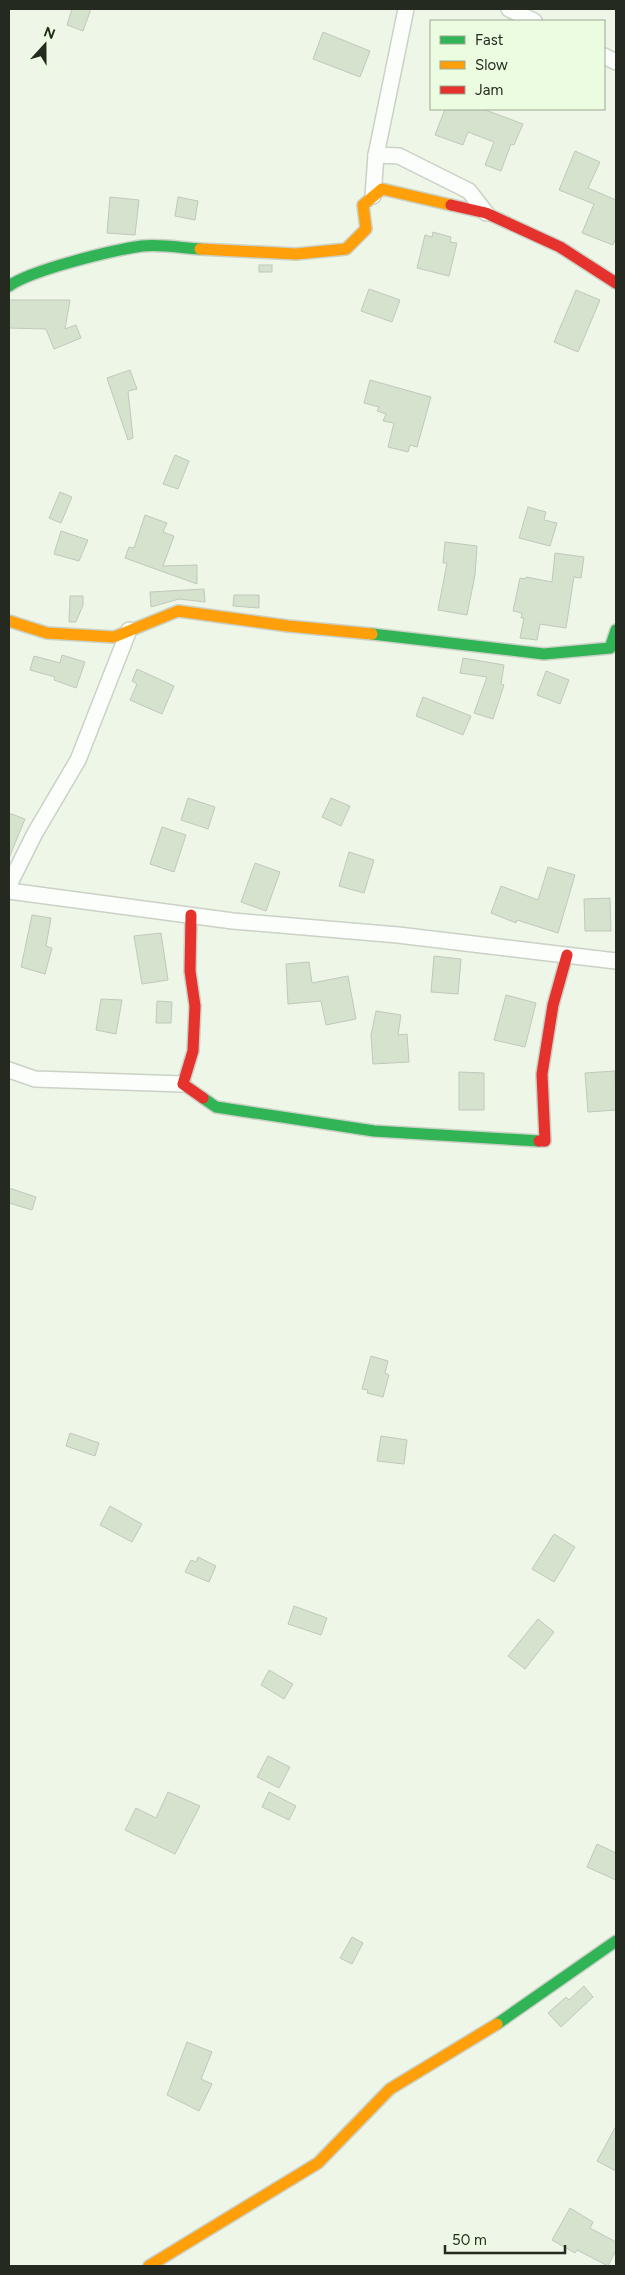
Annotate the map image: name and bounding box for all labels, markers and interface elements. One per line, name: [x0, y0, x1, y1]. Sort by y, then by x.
north arrow: [20, 20, 70, 70]
legend: [430, 20, 605, 110]
text: N: [41, 23, 58, 43]
text: Fast: [475, 31, 504, 49]
text: Slow: [475, 56, 508, 74]
text: Jam: [475, 81, 503, 99]
scale bar: [445, 2222, 565, 2254]
text: 50 m: [452, 2231, 487, 2249]

